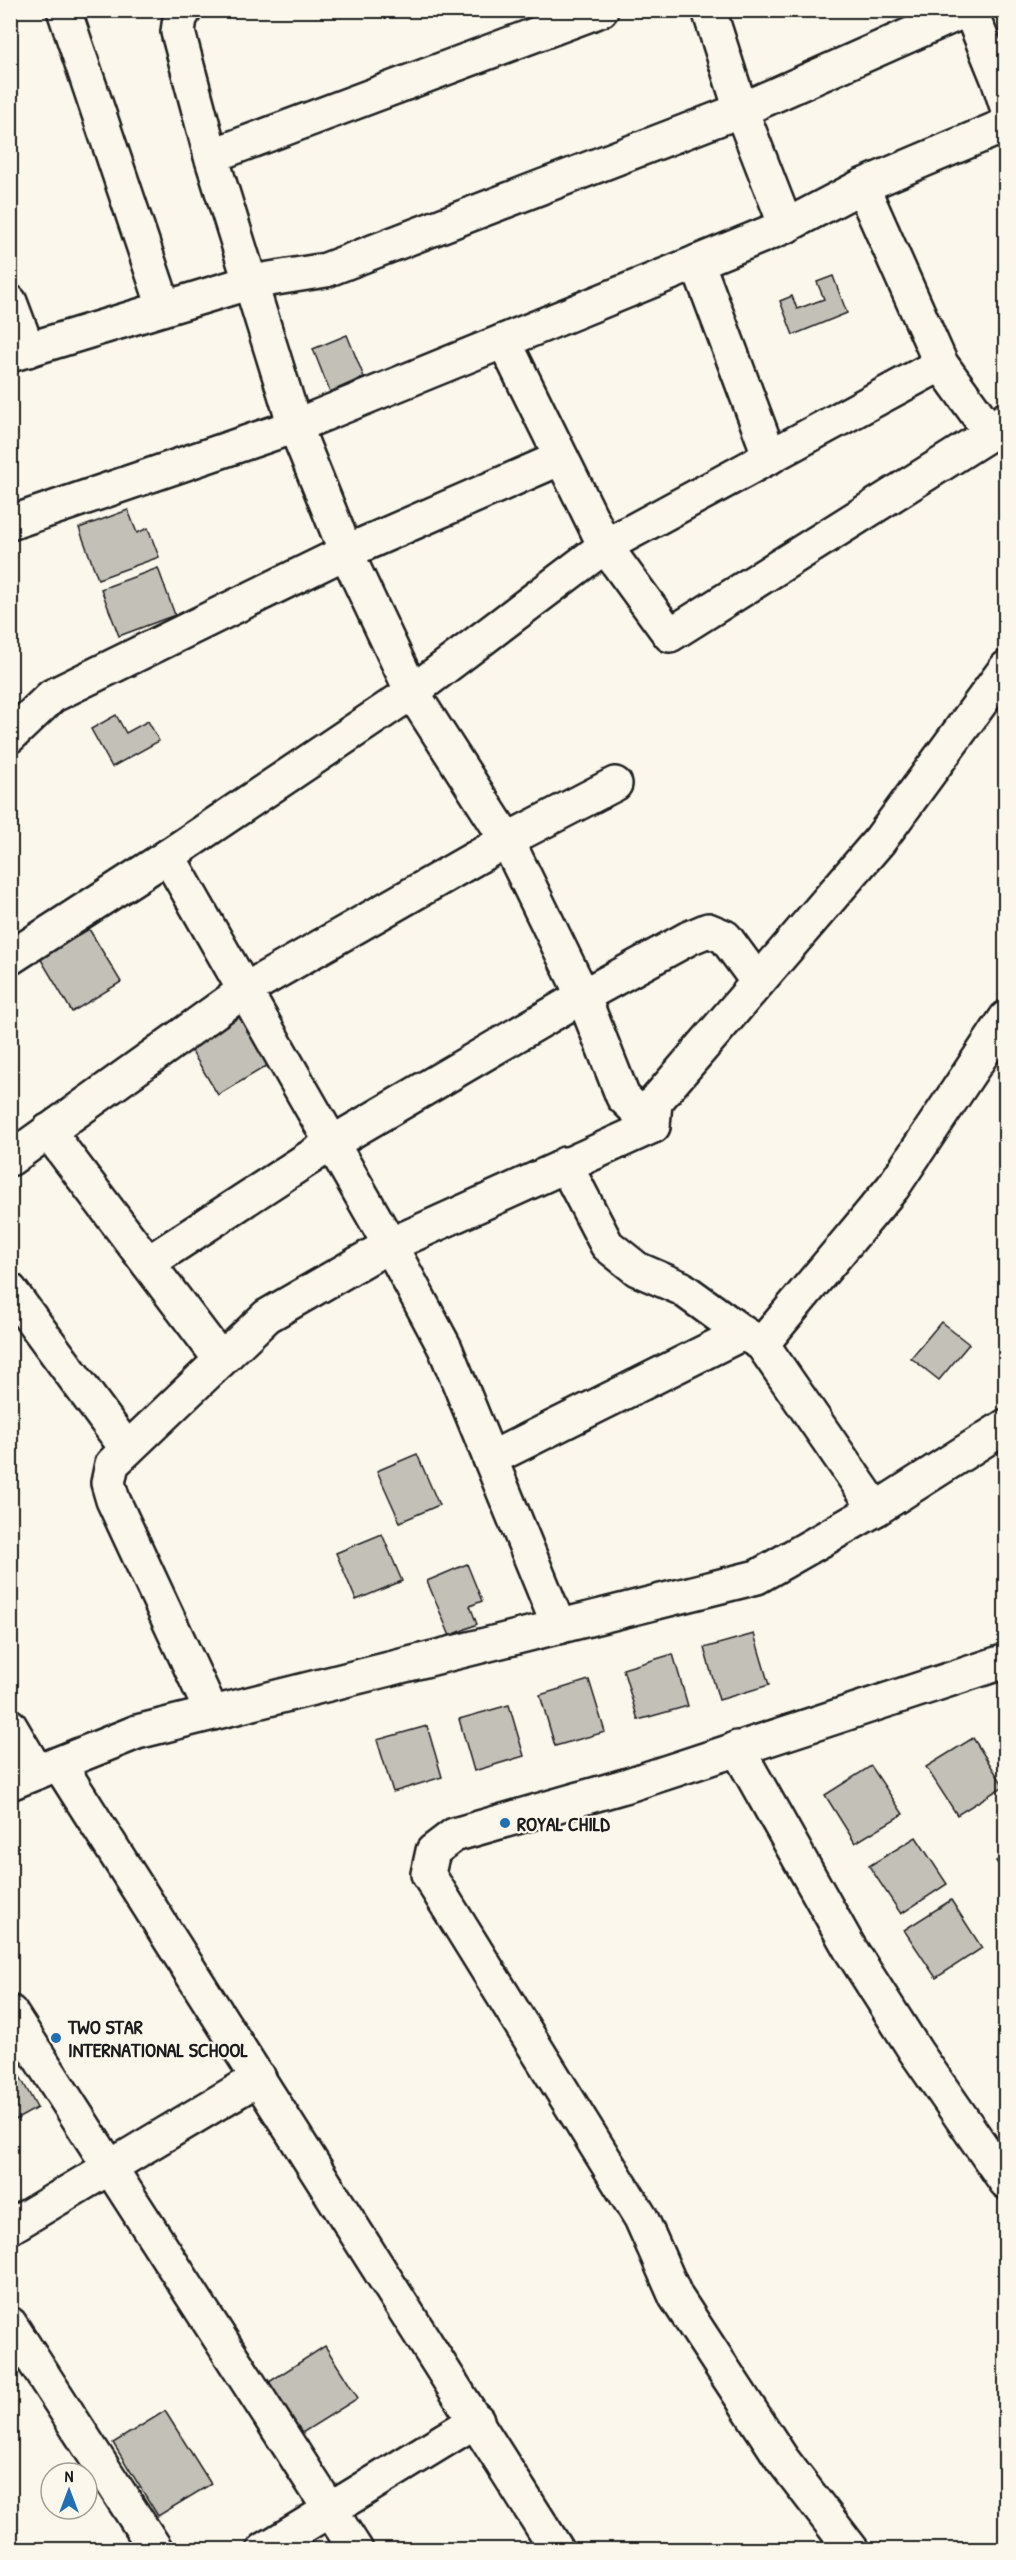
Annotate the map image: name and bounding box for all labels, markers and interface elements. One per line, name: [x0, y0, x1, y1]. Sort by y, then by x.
place label: ROYAL CHILD: [517, 1810, 610, 1837]
marker: ROYAL CHILD: [498, 1816, 512, 1830]
place label: TWO STAR INTERNATIONAL SCHOOL: [67, 2013, 248, 2063]
marker: TWO STAR INTERNATIONAL SCHOOL: [49, 2031, 63, 2045]
north arrow: [39, 2461, 99, 2521]
text: N: [65, 2465, 74, 2487]

